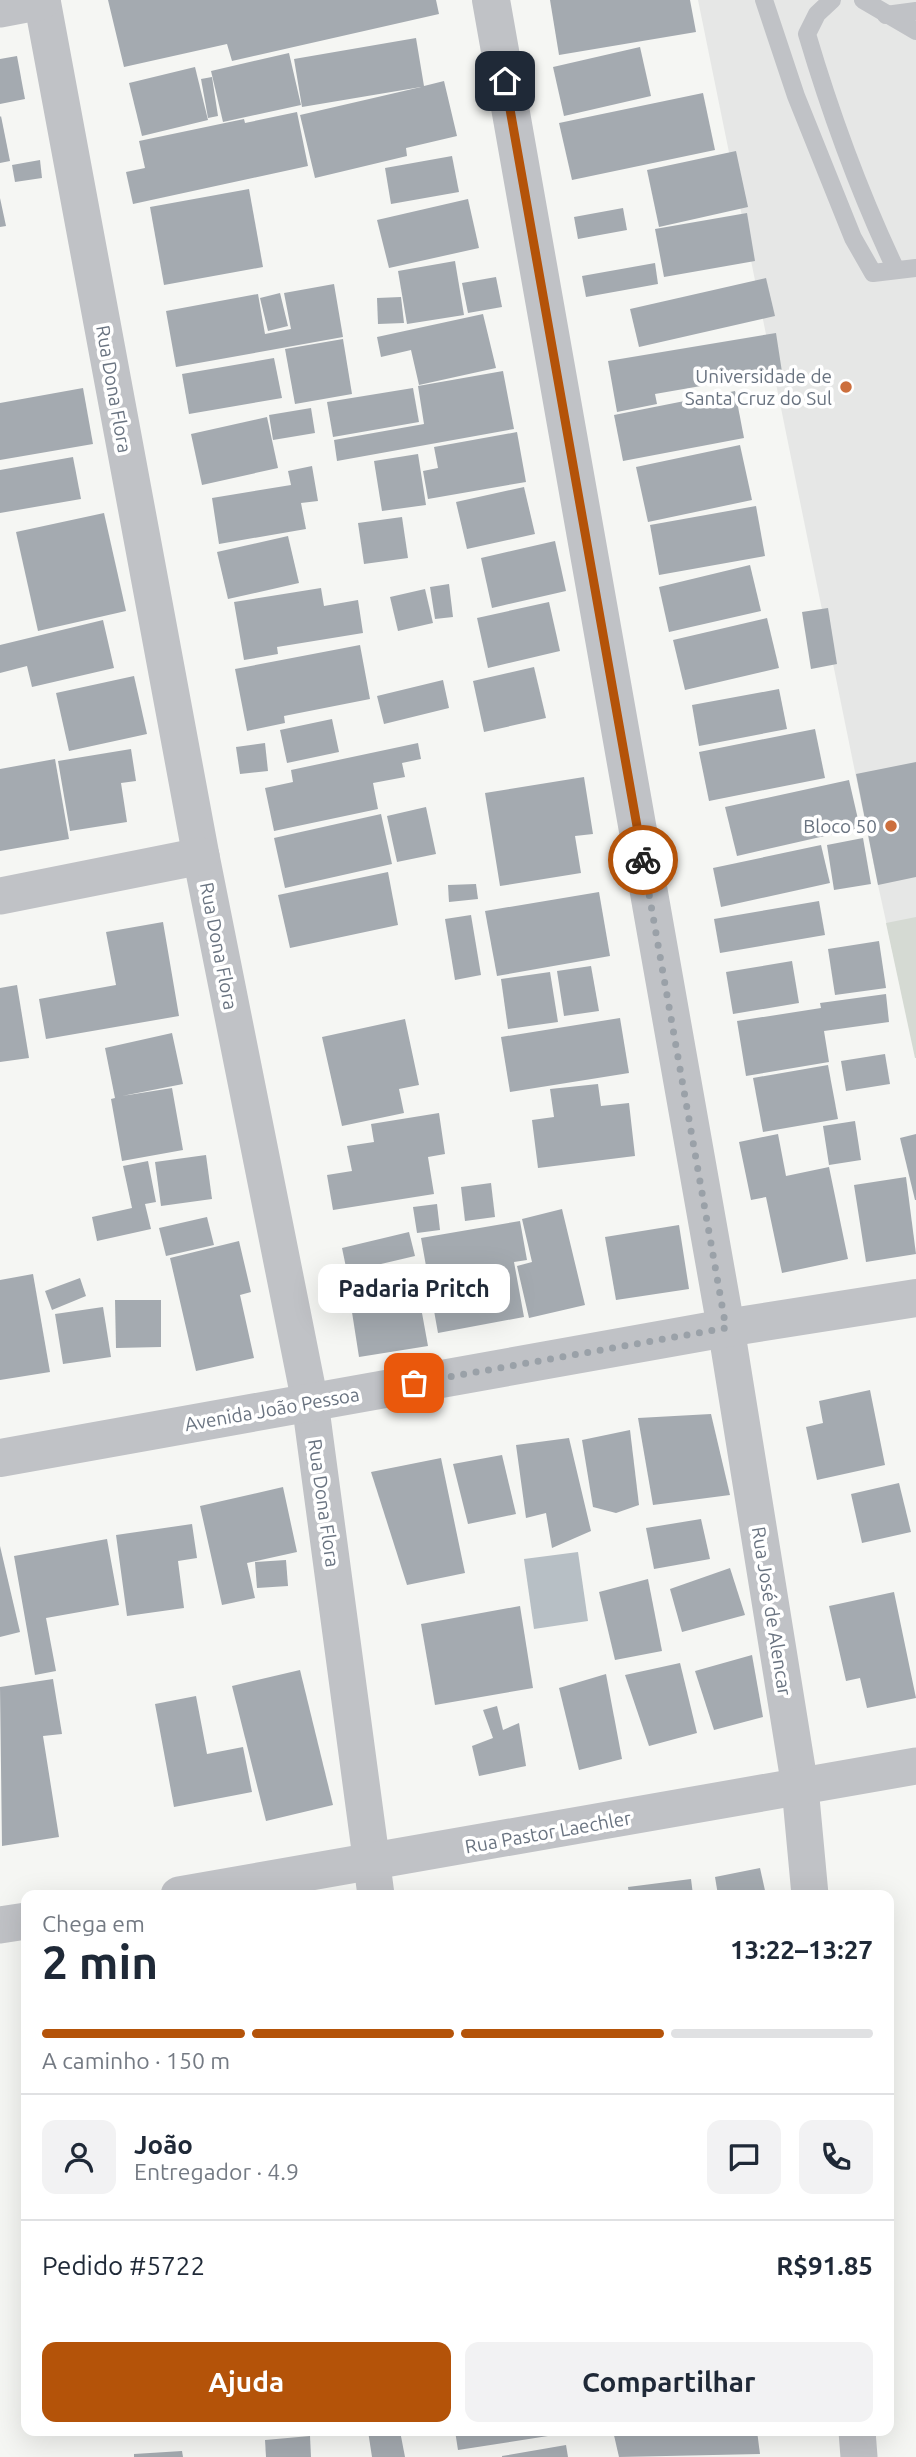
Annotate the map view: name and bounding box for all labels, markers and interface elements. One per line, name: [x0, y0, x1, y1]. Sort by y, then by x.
pin: [475, 51, 535, 111]
icon: home: [486, 62, 524, 100]
street label: Rua Dona Flora: [92, 323, 136, 455]
place label: Universidade de Santa Cruz do Sul: [685, 365, 832, 409]
marker: Universidade de Santa Cruz do Sul: [838, 379, 854, 395]
place label: Bloco 50: [803, 815, 877, 837]
marker: Bloco 50: [883, 818, 899, 834]
courier: [608, 825, 678, 895]
icon: bike: [624, 841, 662, 879]
street label: Rua Dona Flora: [196, 880, 242, 1012]
callout: Padaria Pritch: [318, 1264, 510, 1313]
text: Padaria Pritch: [338, 1276, 490, 1301]
pin: [384, 1353, 444, 1413]
icon: bag: [395, 1364, 433, 1402]
street label: Avenida João Pessoa: [183, 1383, 361, 1435]
street label: Rua Dona Flora: [304, 1437, 344, 1569]
street label: Rua José de Alencar: [748, 1525, 796, 1697]
street label: Rua Pastor Laechler: [463, 1807, 633, 1857]
text: Chega em: [42, 1911, 145, 1936]
text: 13:22–13:27: [730, 1935, 873, 1964]
text: 2 min: [42, 1936, 158, 1988]
text: A caminho · 150 m: [42, 2048, 230, 2073]
button: person: [42, 2120, 116, 2194]
button: chat: [707, 2120, 781, 2194]
button: phone: [799, 2120, 873, 2194]
text: João: [134, 2130, 193, 2159]
text: Entregador · 4.9: [134, 2159, 299, 2184]
text: Pedido #5722: [42, 2251, 205, 2280]
text: R$91.85: [776, 2251, 873, 2280]
button: Ajuda: [42, 2342, 451, 2422]
button: Compartilhar: [465, 2342, 873, 2422]

